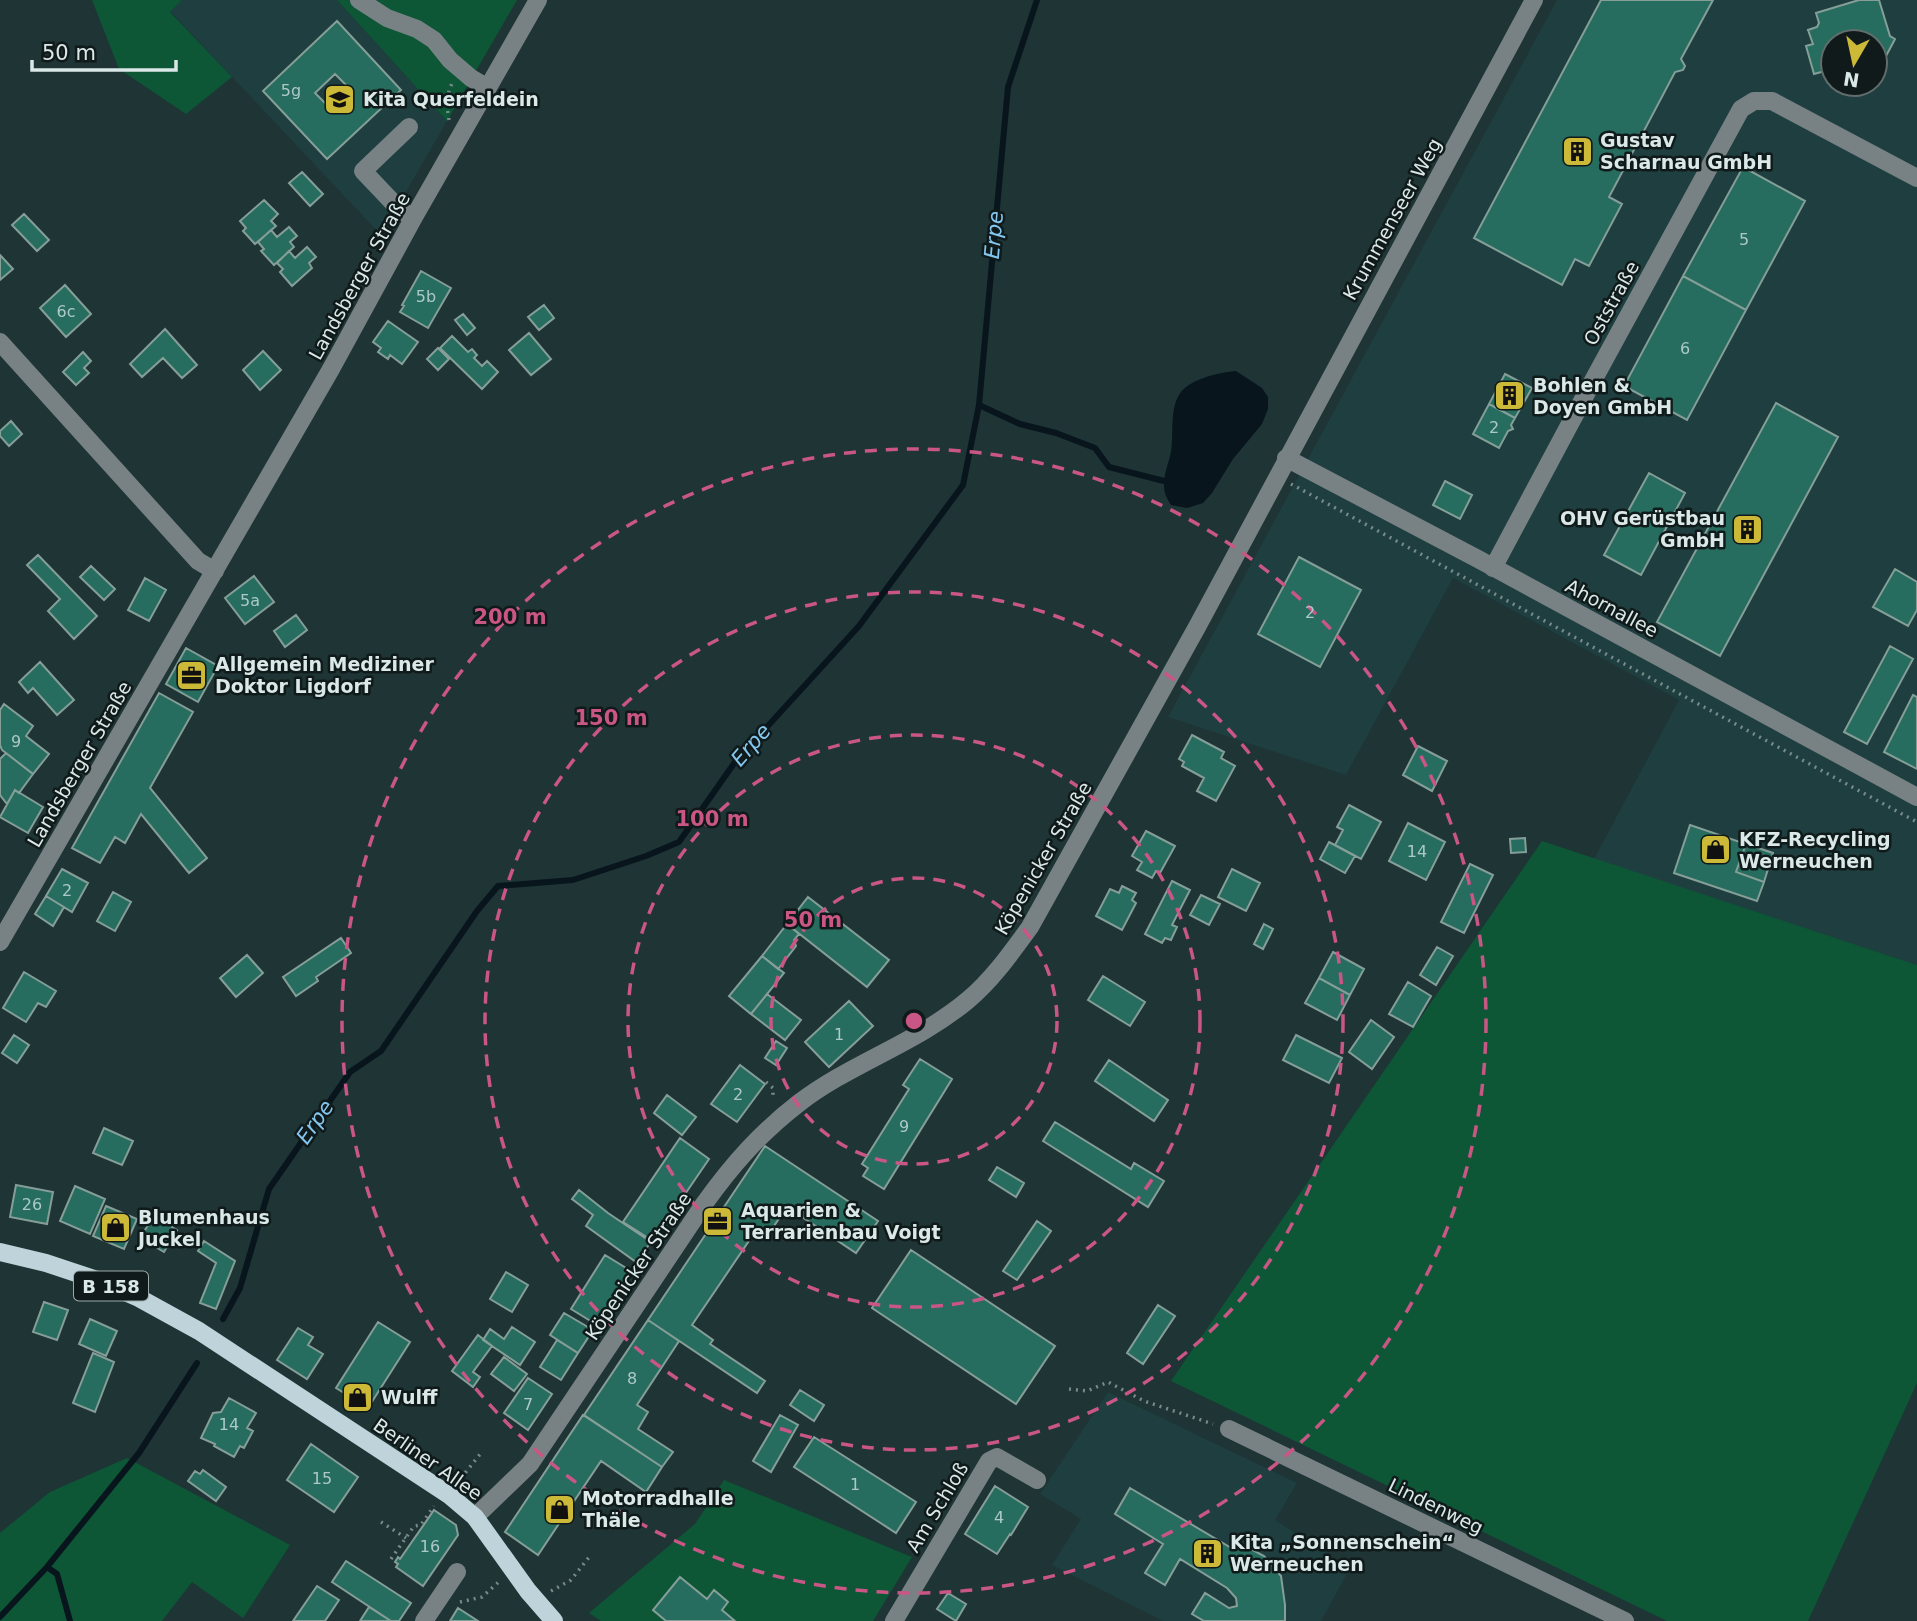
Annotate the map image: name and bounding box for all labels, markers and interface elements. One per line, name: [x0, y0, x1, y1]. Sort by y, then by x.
scale bar: [32, 28, 175, 72]
north arrow: [1819, 28, 1889, 98]
text: 50 m: [42, 41, 96, 65]
text: N: [1842, 68, 1861, 92]
house number: 5g: [281, 81, 301, 100]
school or university icon: Kita Querfeldein: [323, 82, 357, 116]
place label: Kita Querfeldein: [363, 88, 539, 110]
place label: Gustav Scharnau GmbH: [1600, 129, 1772, 173]
street label: Krummenseer Weg: [1338, 134, 1446, 304]
building icon: Gustav Scharnau GmbH: [1560, 134, 1594, 168]
street label: Landsberger Straße: [304, 189, 414, 363]
water label: Erpe: [980, 210, 1008, 260]
house number: 5: [1739, 230, 1749, 249]
street label: Oststraße: [1579, 257, 1643, 349]
house number: 5b: [416, 287, 436, 306]
house number: 6c: [57, 302, 75, 321]
house number: 6: [1680, 339, 1690, 358]
place label: Bohlen & Doyen GmbH: [1533, 374, 1672, 418]
building icon: Bohlen & Doyen GmbH: [1493, 379, 1527, 413]
house number: 2: [1489, 418, 1499, 437]
place label: OHV Gerüstbau GmbH: [1560, 507, 1725, 551]
building icon: OHV Gerüstbau GmbH: [1731, 512, 1765, 546]
street label: Ahornallee: [1562, 574, 1662, 642]
house number: 5a: [240, 591, 260, 610]
house number: 2: [1305, 603, 1315, 622]
text: 200 m: [473, 605, 547, 629]
place label: Allgemein Mediziner Doktor Ligdorf: [215, 653, 434, 697]
office icon: Allgemein Mediziner Doktor Ligdorf: [175, 658, 209, 692]
street label: Landsberger Straße: [23, 677, 135, 851]
text: 150 m: [574, 706, 648, 730]
water label: Erpe: [726, 719, 776, 771]
house number: 9: [11, 732, 21, 751]
street label: Köpenicker Straße: [990, 778, 1096, 938]
text: 100 m: [675, 807, 749, 831]
place label: KFZ-Recycling Werneuchen: [1739, 828, 1891, 872]
shop icon: KFZ-Recycling Werneuchen: [1699, 833, 1733, 867]
house number: 14: [1407, 842, 1427, 861]
house number: 2: [62, 881, 72, 900]
text: 50 m: [784, 908, 842, 932]
centre of rings: [902, 1009, 926, 1033]
house number: 1: [834, 1025, 844, 1044]
house number: 2: [733, 1085, 743, 1104]
water label: Erpe: [291, 1095, 339, 1149]
house number: 9: [899, 1117, 909, 1136]
street label: Köpenicker Straße: [580, 1188, 696, 1344]
house number: 26: [22, 1195, 42, 1214]
place label: Aquarien & Terrarienbau Voigt: [741, 1199, 941, 1243]
office icon: Aquarien & Terrarienbau Voigt: [701, 1204, 735, 1238]
place label: Blumenhaus Juckel: [136, 1206, 270, 1250]
shop icon: Blumenhaus Juckel: [98, 1211, 132, 1245]
road number: B 158: [74, 1272, 148, 1301]
house number: 8: [627, 1369, 637, 1388]
shop icon: Wulff: [341, 1380, 375, 1414]
place label: Wulff: [381, 1386, 438, 1408]
house number: 7: [523, 1395, 533, 1414]
street label: Berliner Allee: [369, 1413, 487, 1505]
house number: 14: [219, 1415, 239, 1434]
street label: Am Schloß: [902, 1458, 972, 1556]
house number: 15: [312, 1469, 332, 1488]
street label: Lindenweg: [1385, 1474, 1487, 1538]
house number: 1: [850, 1475, 860, 1494]
place label: Motorradhalle Thäle: [582, 1487, 734, 1531]
shop icon: Motorradhalle Thäle: [542, 1492, 576, 1526]
house number: 4: [994, 1508, 1004, 1527]
place label: Kita „Sonnenschein“ Werneuchen: [1230, 1531, 1454, 1575]
building icon: Kita „Sonnenschein“ Werneuchen: [1190, 1536, 1224, 1570]
house number: 16: [420, 1537, 440, 1556]

